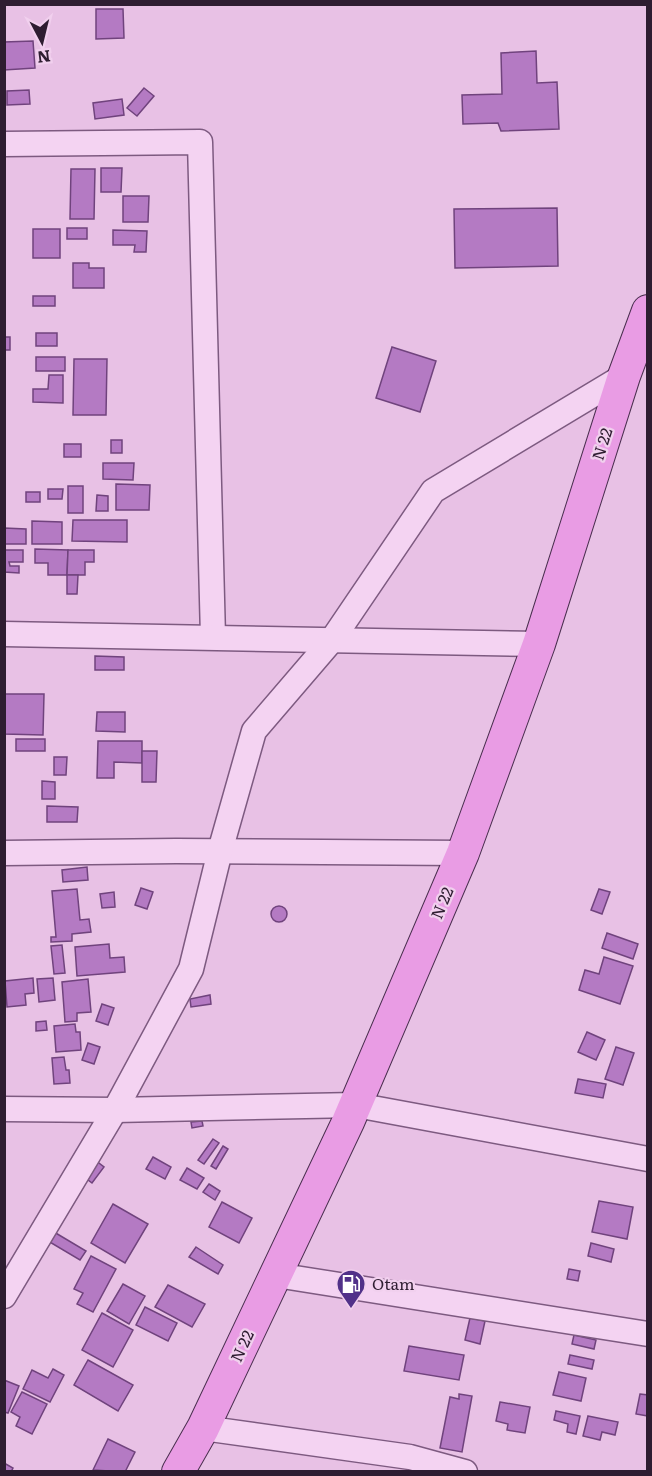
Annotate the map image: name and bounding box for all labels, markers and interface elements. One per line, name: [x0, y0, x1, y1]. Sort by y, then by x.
north arrow: [12, 12, 72, 72]
text: N: [36, 45, 52, 71]
street label: N 22: [585, 424, 618, 463]
street label: N 22: [424, 883, 459, 922]
fuel station icon: Otam: [335, 1268, 367, 1310]
place label: Otam: [372, 1271, 415, 1295]
street label: N 22: [223, 1326, 259, 1366]

